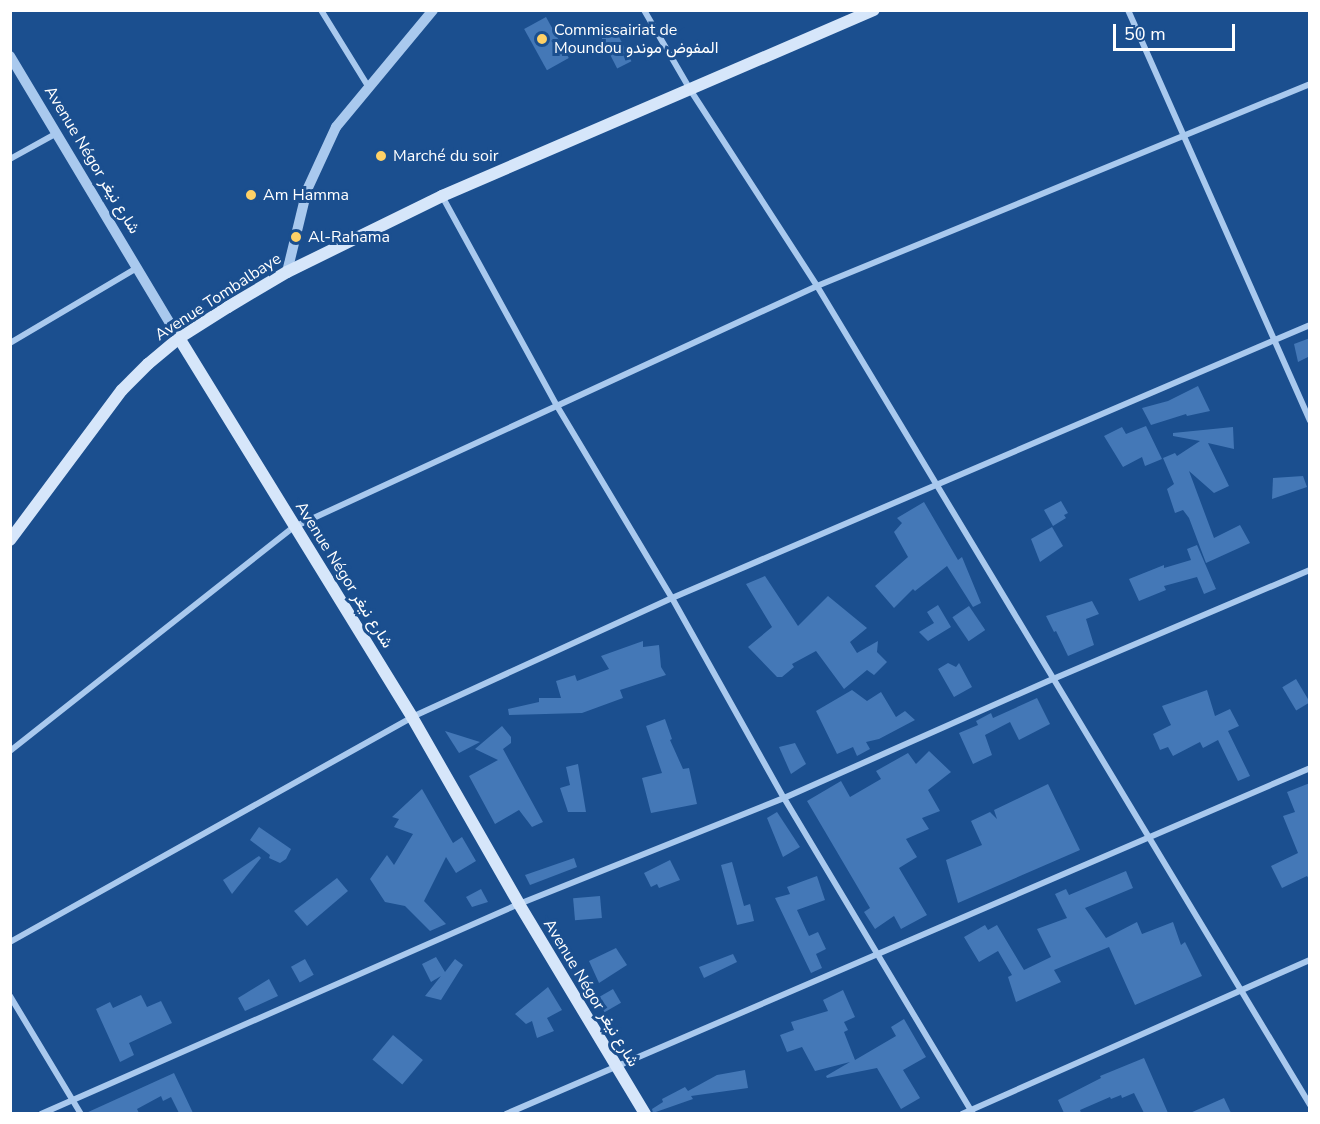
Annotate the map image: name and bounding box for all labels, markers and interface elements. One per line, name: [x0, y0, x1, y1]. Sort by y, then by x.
scale bar: [1116, 12, 1238, 50]
place label: Commissairiat de Moundou المفوض موندو: [554, 20, 718, 58]
text: 50 m: [1124, 22, 1166, 46]
marker: Commissairiat de Moundou المفوض موندو: [535, 32, 549, 46]
street label: Avenue Négor شارع نيغر: [40, 83, 144, 237]
place label: Marché du soir: [393, 146, 498, 166]
marker: Marché du soir: [374, 149, 388, 163]
place label: Am Hamma: [263, 185, 349, 205]
marker: Am Hamma: [244, 188, 258, 202]
place label: Al-Rahama: [308, 227, 390, 247]
marker: Al-Rahama: [289, 230, 303, 244]
street label: Avenue Tombalbaye: [151, 249, 285, 345]
street label: Avenue Négor شارع نيغر: [291, 498, 397, 652]
street label: Avenue Négor شارع نيغر: [539, 916, 643, 1070]

